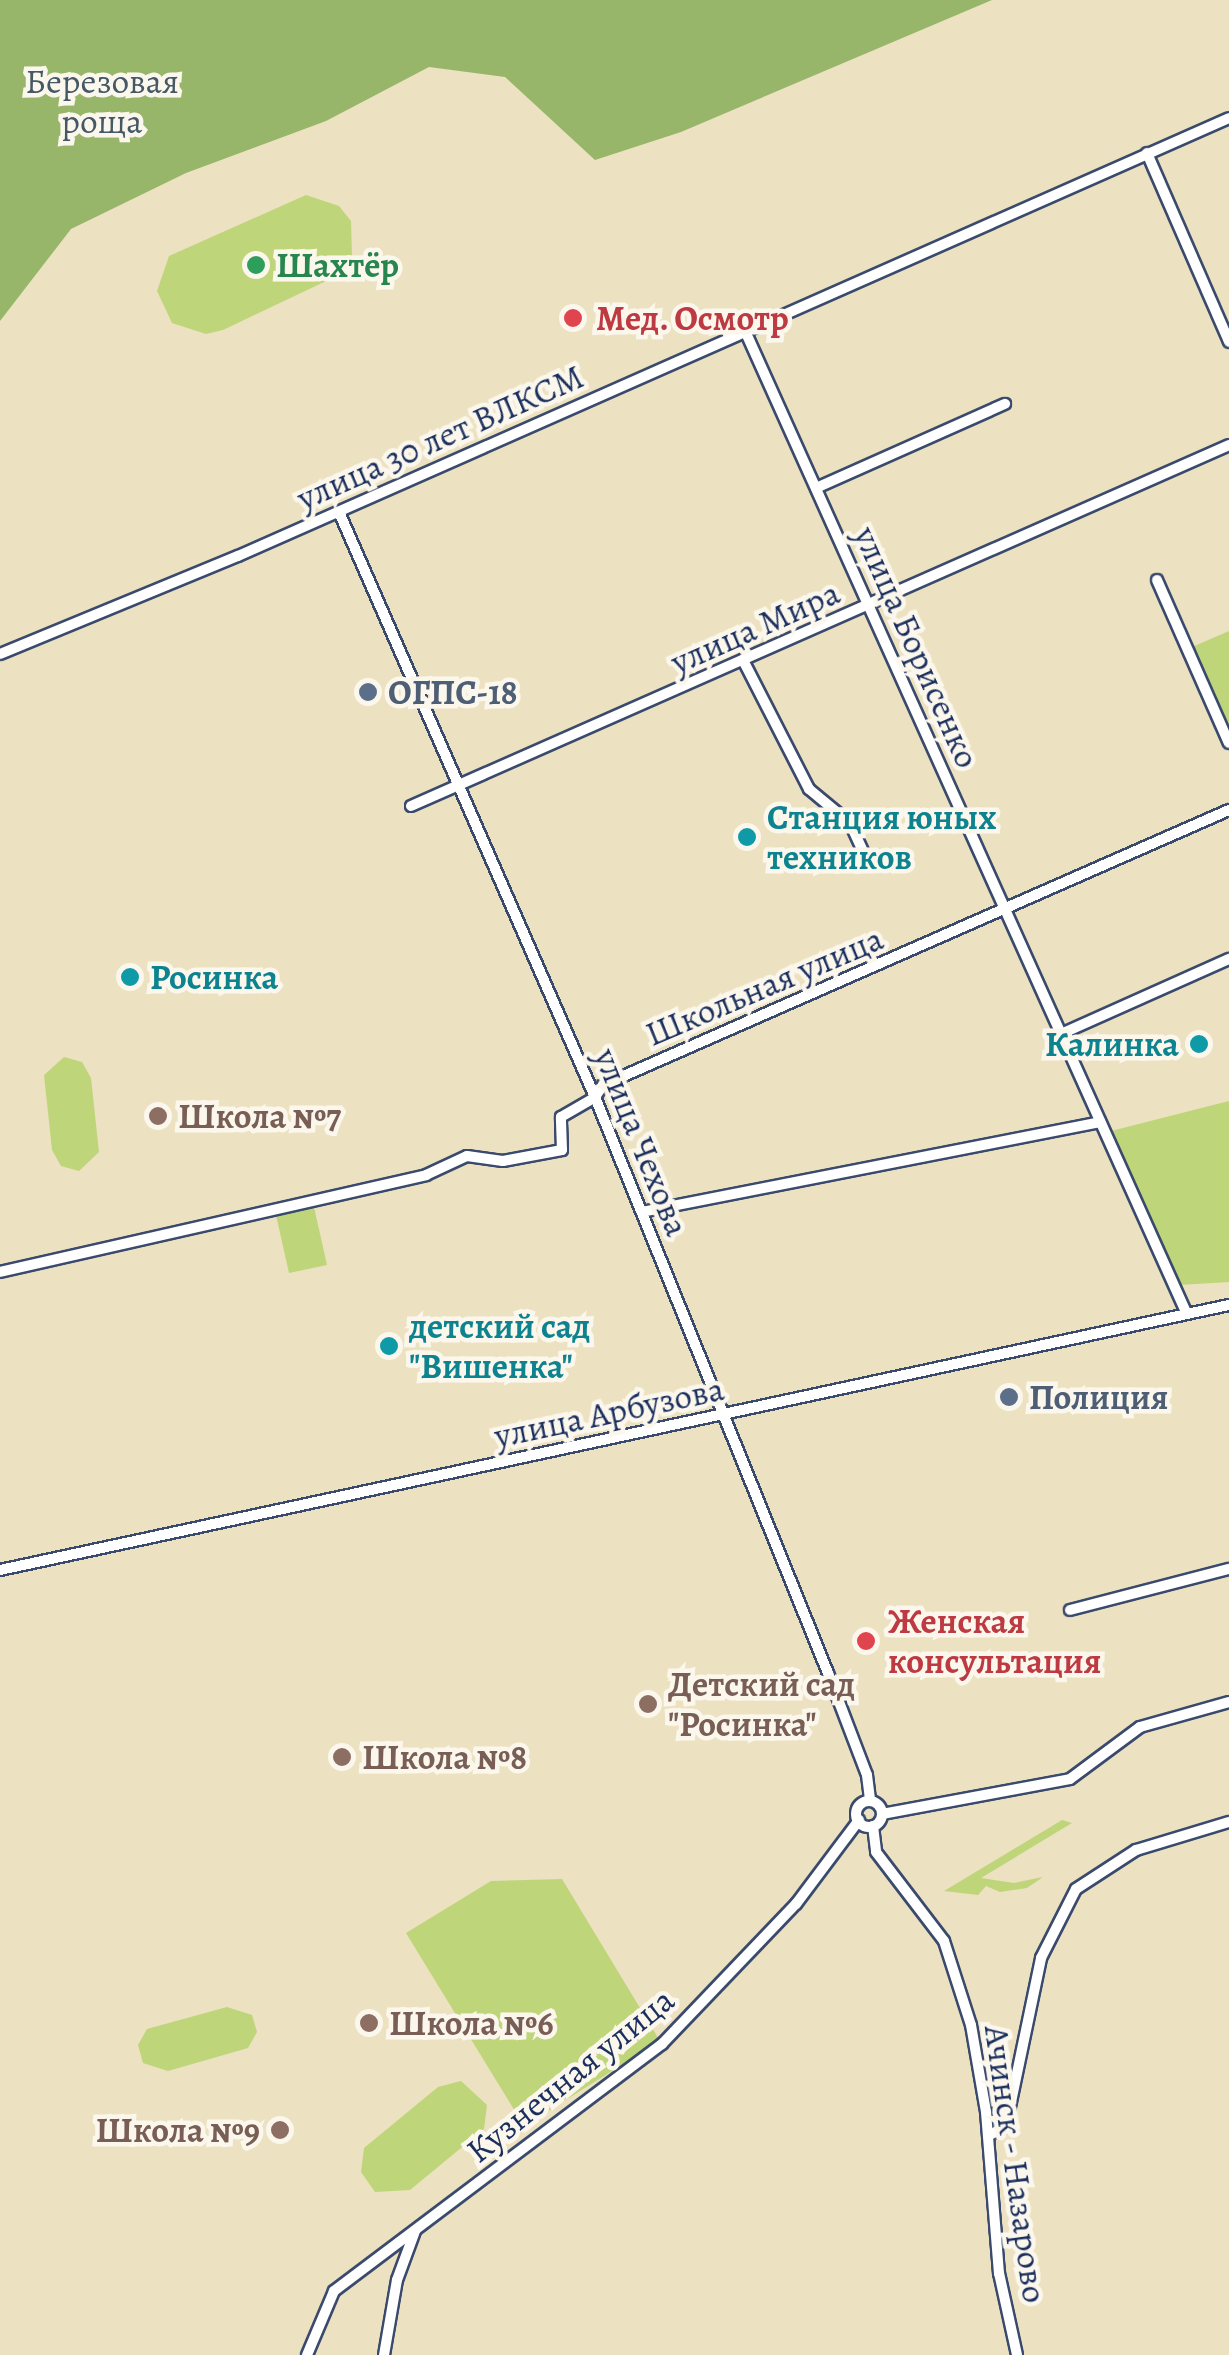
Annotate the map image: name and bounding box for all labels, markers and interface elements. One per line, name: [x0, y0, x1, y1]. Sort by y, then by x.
park label: Березовая роща: [25, 60, 179, 142]
place label: Шахтёр: [276, 244, 399, 286]
marker: Шахтёр: [245, 254, 267, 276]
place label: Мед. Осмотр: [596, 297, 789, 339]
marker: Мед. Осмотр: [560, 305, 586, 331]
street label: улица 30 лет ВЛКСМ: [290, 355, 590, 519]
street label: улица Борисенко: [845, 520, 989, 774]
street label: улица Мира: [664, 571, 846, 683]
place label: ОГПС-18: [388, 671, 518, 713]
marker: ОГПС-18: [357, 681, 379, 703]
place label: Станция юных техников: [767, 796, 996, 878]
marker: Станция юных техников: [736, 826, 758, 848]
street label: Школьная улица: [639, 917, 889, 1055]
place label: Росинка: [150, 956, 278, 998]
marker: Росинка: [119, 966, 141, 988]
place label: Калинка: [1045, 1023, 1179, 1065]
marker: Калинка: [1188, 1033, 1210, 1055]
street label: улица Чехова: [585, 1042, 699, 1242]
place label: Школа №7: [178, 1095, 341, 1137]
marker: Школа №7: [147, 1105, 169, 1127]
place label: детский сад "Вишенка": [409, 1305, 590, 1387]
marker: детский сад "Вишенка": [378, 1335, 400, 1357]
street label: улица Арбузова: [490, 1367, 728, 1457]
place label: Полиция: [1029, 1376, 1168, 1418]
marker: Полиция: [998, 1386, 1020, 1408]
place label: Женская консультация: [888, 1600, 1101, 1682]
marker: Женская консультация: [853, 1628, 879, 1654]
place label: Детский сад "Росинка": [668, 1663, 855, 1745]
marker: Детский сад "Росинка": [637, 1693, 659, 1715]
place label: Школа №8: [362, 1736, 527, 1778]
marker: Школа №8: [331, 1746, 353, 1768]
street label: Кузнечная улица: [458, 1978, 682, 2172]
place label: Школа №6: [389, 2002, 554, 2044]
marker: Школа №6: [358, 2012, 380, 2034]
street label: Ачинск - Назарово: [976, 2022, 1056, 2306]
place label: Школа №9: [95, 2109, 260, 2151]
marker: Школа №9: [269, 2119, 291, 2141]

